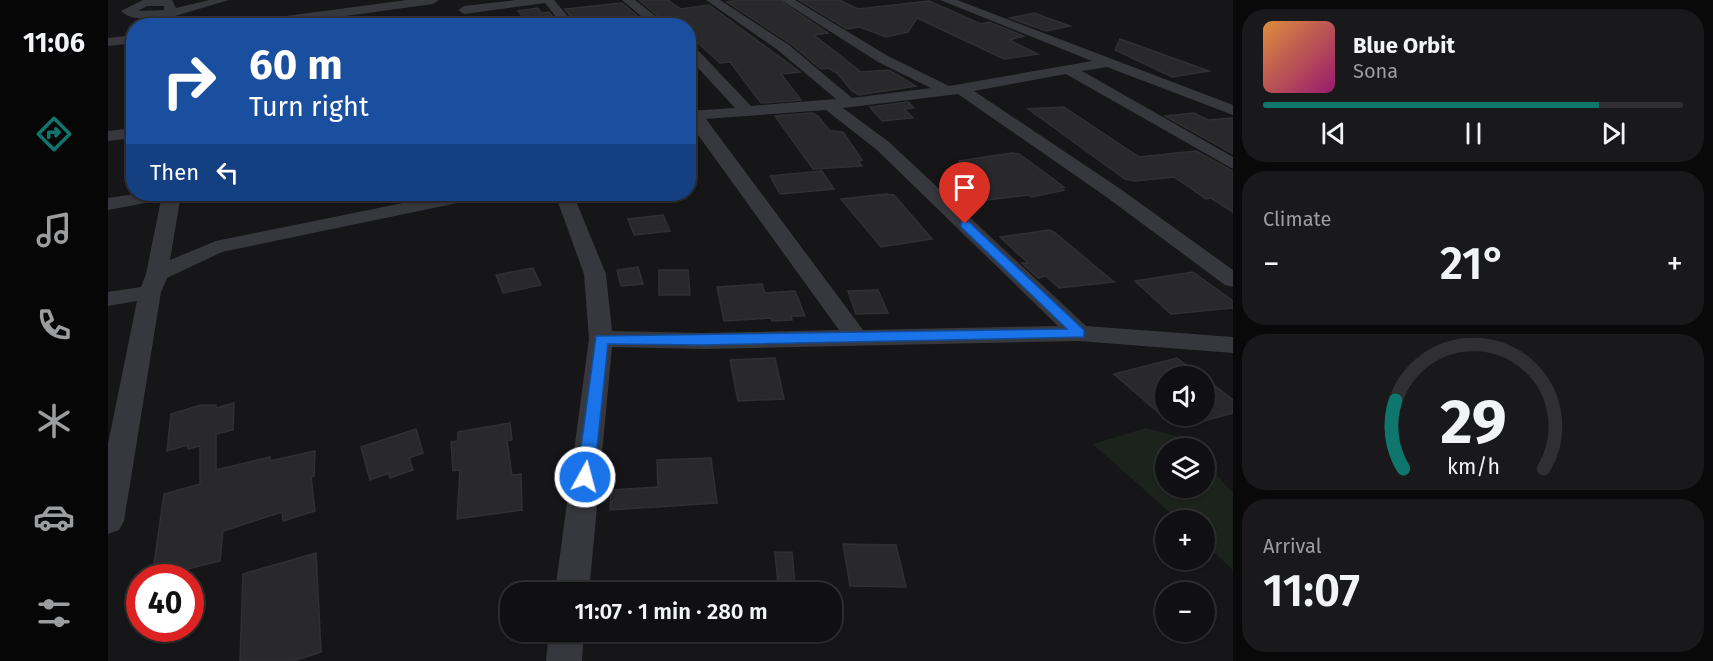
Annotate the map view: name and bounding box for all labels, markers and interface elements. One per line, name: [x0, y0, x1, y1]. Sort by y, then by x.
text: 11:06: [23, 27, 85, 59]
text: Blue Orbit: [1353, 32, 1455, 59]
text: 60 m: [249, 40, 343, 90]
icon: right: [150, 42, 228, 120]
text: Sona: [1353, 59, 1398, 83]
text: Turn right: [249, 91, 369, 123]
icon: directions: [33, 113, 75, 155]
icon: previous: [1317, 117, 1350, 150]
icon: pause: [1457, 117, 1490, 150]
icon: next: [1597, 117, 1630, 150]
icon: left: [211, 156, 244, 189]
text: Then: [150, 159, 199, 186]
pin: [939, 162, 990, 224]
icon: arrive: [948, 171, 981, 204]
text: Climate: [1263, 207, 1331, 231]
icon: music: [33, 209, 75, 251]
text: 21°: [1440, 237, 1506, 291]
text: −: [1263, 244, 1280, 284]
text: +: [1667, 244, 1683, 284]
icon: phone: [33, 304, 75, 346]
map controls: [1155, 366, 1215, 642]
button: sound: [1155, 366, 1215, 426]
text: 29: [1440, 385, 1506, 460]
icon: climate: [33, 400, 75, 442]
button: layers: [1155, 438, 1215, 498]
position arrow: [553, 445, 617, 509]
text: km/h: [1446, 454, 1500, 480]
icon: car: [33, 496, 75, 538]
button: +: [1155, 510, 1215, 570]
text: Arrival: [1263, 534, 1322, 558]
speed limit sign: 40: [126, 564, 204, 642]
text: 11:07: [1263, 564, 1360, 618]
button: −: [1155, 582, 1215, 642]
icon: filters: [33, 592, 75, 634]
text: 11:07 · 1 min · 280 m: [574, 598, 768, 625]

